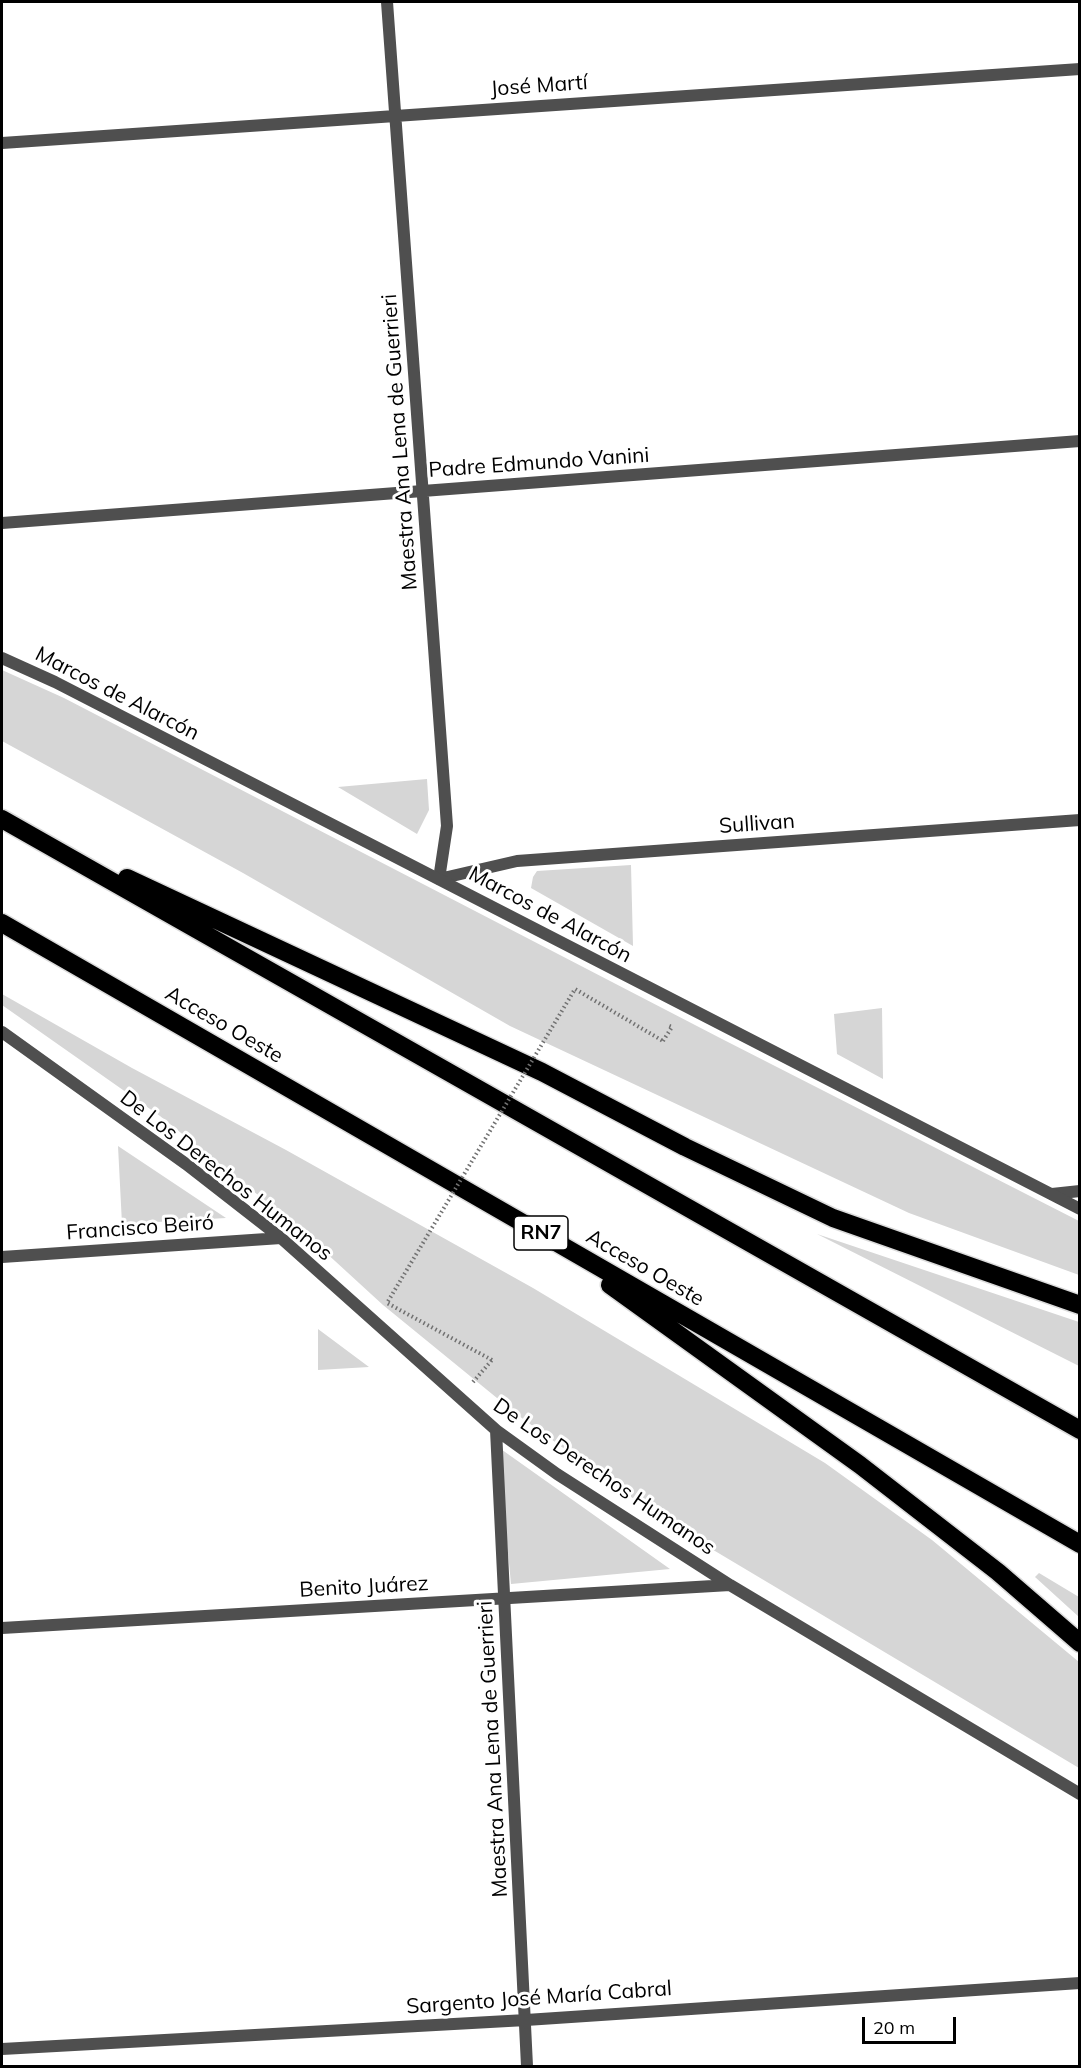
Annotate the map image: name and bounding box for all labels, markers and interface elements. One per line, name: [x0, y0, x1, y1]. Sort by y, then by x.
street label: José Martí: [490, 70, 588, 102]
street label: Maestra Ana Lena de Guerrieri: [377, 293, 423, 591]
street label: Padre Edmundo Vanini: [428, 443, 650, 483]
street label: Marcos de Alarcón: [31, 642, 203, 746]
street label: Sullivan: [718, 809, 796, 839]
street label: Marcos de Alarcón: [464, 861, 636, 969]
street label: Acceso Oeste: [161, 981, 287, 1069]
street label: De Los Derechos Humanos: [115, 1085, 337, 1267]
street label: Francisco Beiró: [65, 1210, 215, 1246]
road number: RN7: [514, 1216, 568, 1250]
street label: Acceso Oeste: [582, 1224, 708, 1312]
street label: De Los Derechos Humanos: [488, 1393, 720, 1561]
street label: Benito Juárez: [299, 1571, 429, 1603]
street label: Maestra Ana Lena de Guerrieri: [473, 1600, 513, 1898]
street label: Sargento José María Cabral: [405, 1976, 673, 2020]
scale bar: [865, 2005, 960, 2043]
text: 20 m: [873, 2016, 915, 2039]

